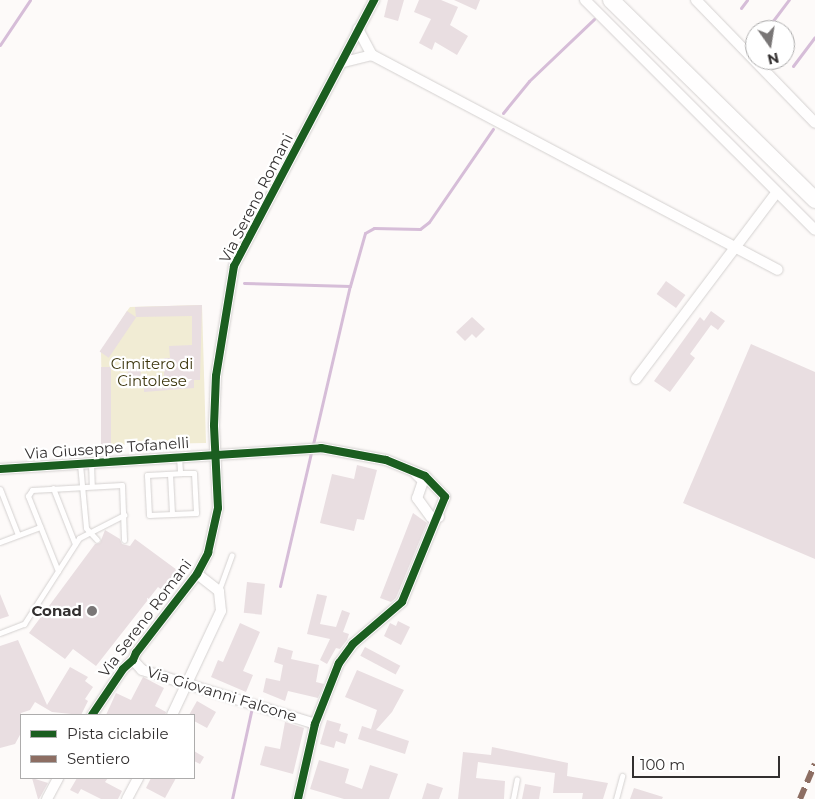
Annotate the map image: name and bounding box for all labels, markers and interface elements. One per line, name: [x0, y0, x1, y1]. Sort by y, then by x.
north arrow: [745, 20, 795, 70]
text: N: [766, 49, 781, 69]
street label: Via Sereno Romani: [216, 130, 296, 266]
park label: Cimitero di Cintolese: [111, 354, 193, 389]
street label: Via Giuseppe Tofanelli: [24, 433, 190, 463]
street label: Via Sereno Romani: [95, 556, 195, 680]
place label: Conad: [32, 602, 82, 620]
marker: Conad: [86, 605, 98, 617]
street label: Via Giovanni Falcone: [145, 663, 299, 725]
legend: [20, 714, 195, 779]
text: Pista ciclabile: [67, 724, 169, 743]
scale bar: [635, 746, 782, 778]
text: Sentiero: [67, 749, 130, 768]
text: 100 m: [640, 755, 685, 774]

